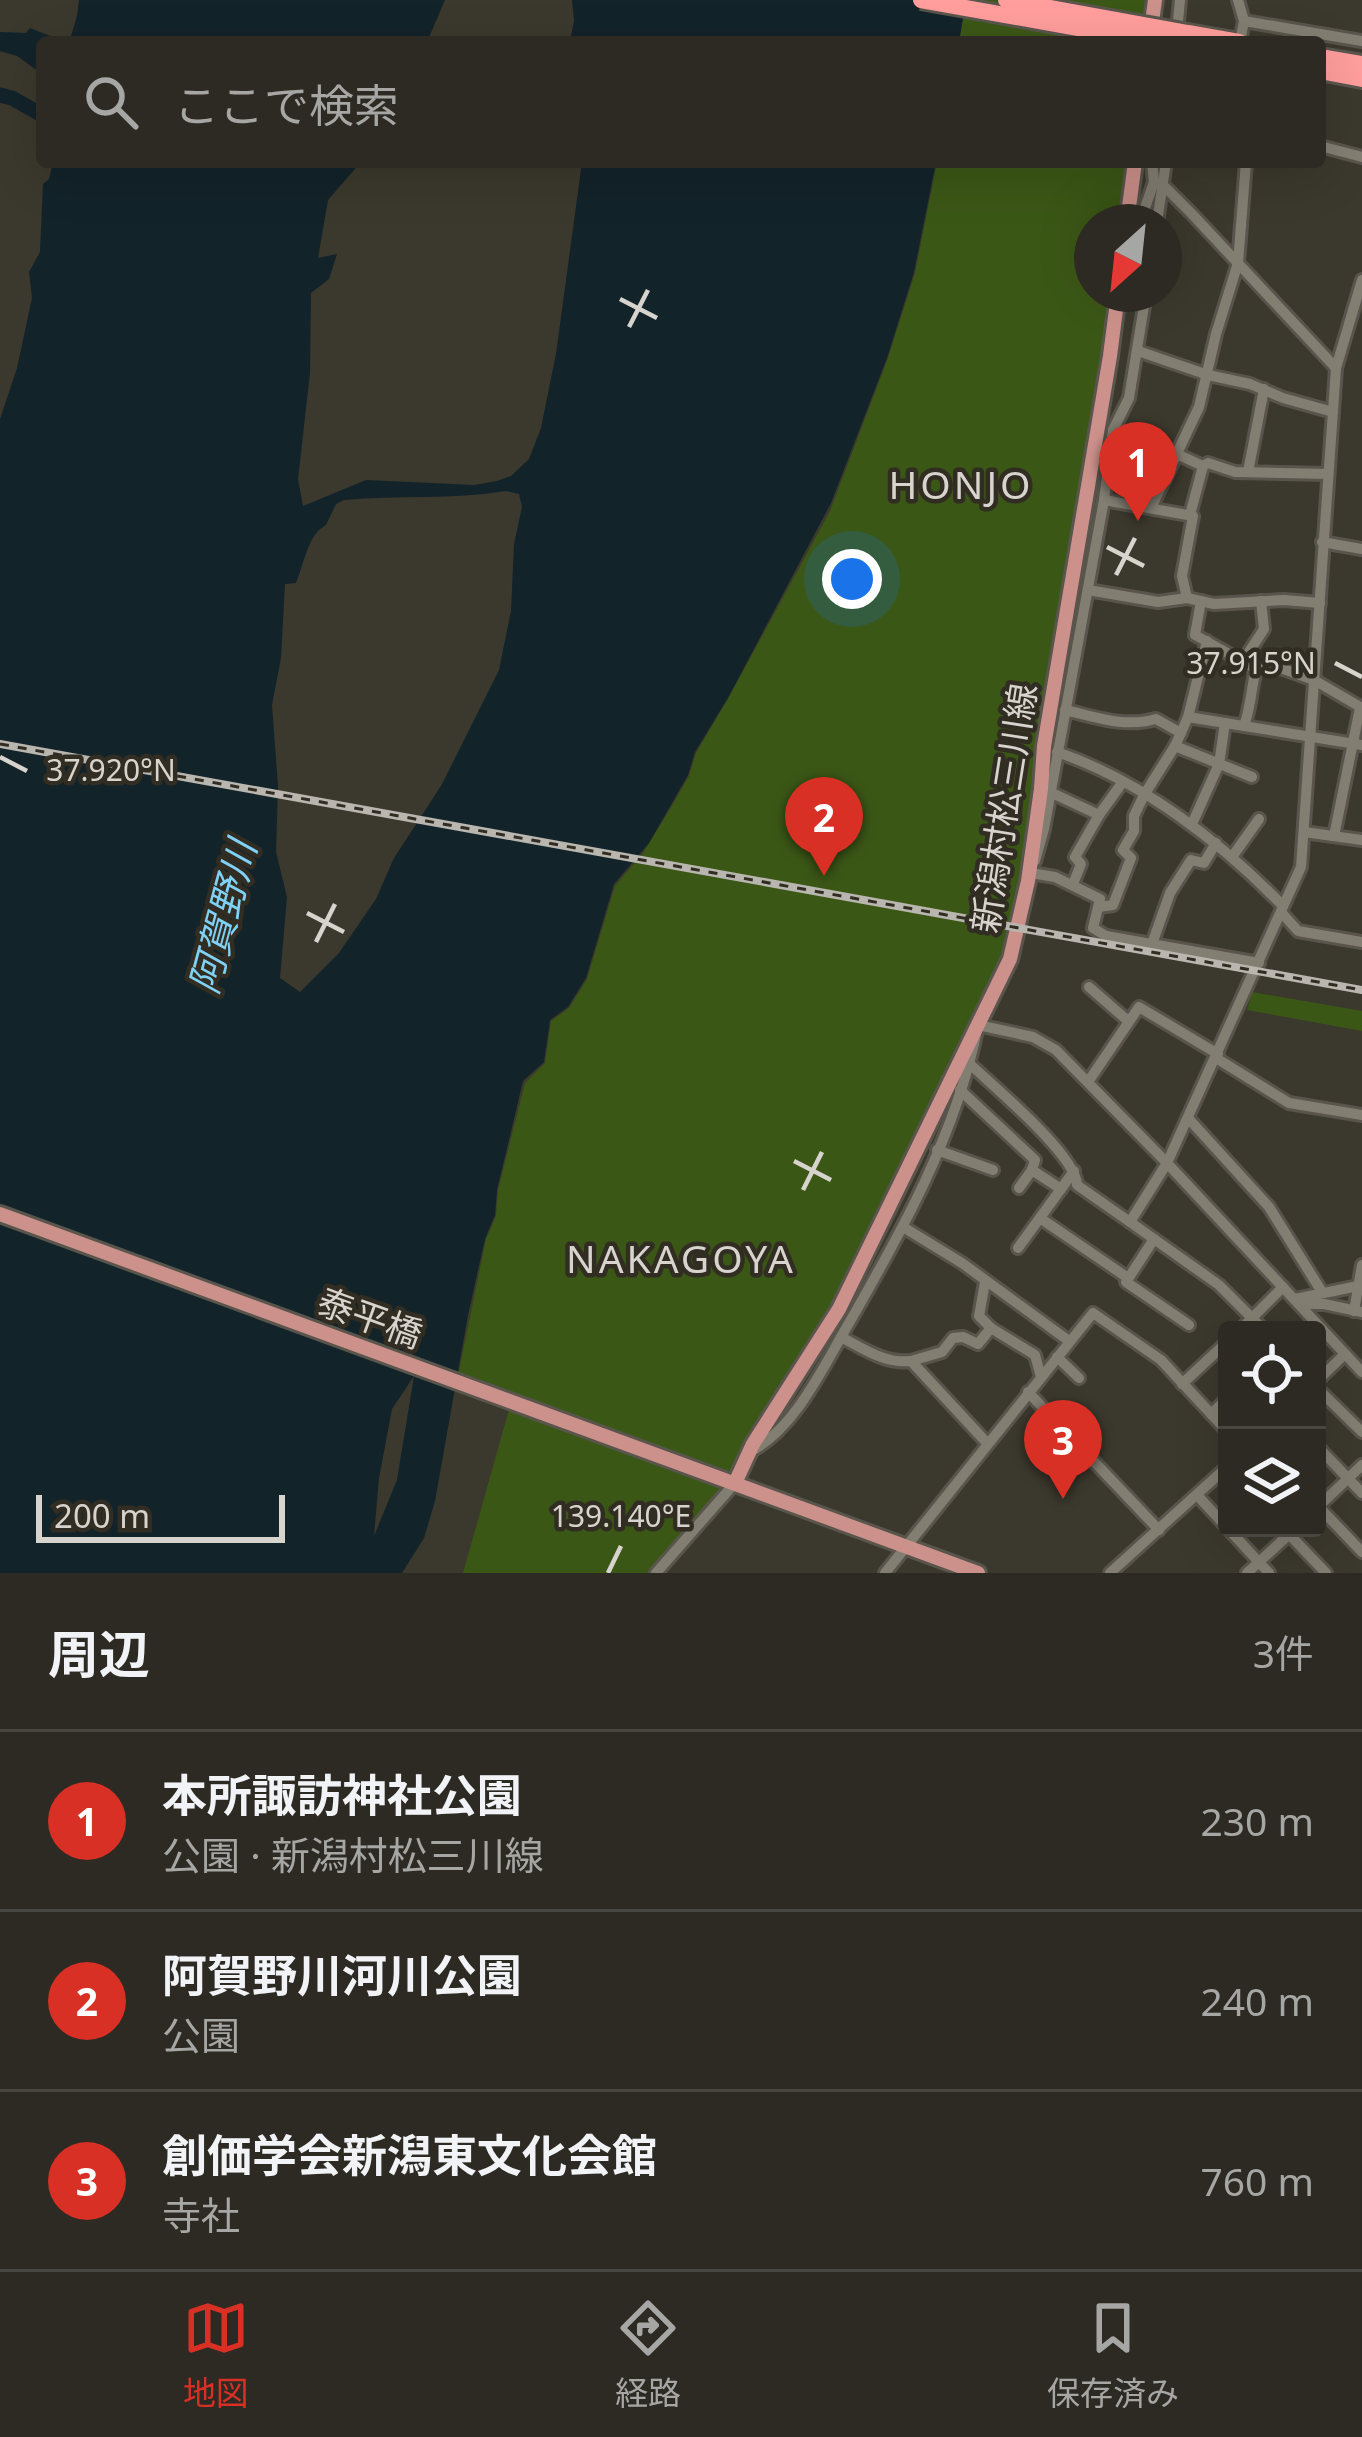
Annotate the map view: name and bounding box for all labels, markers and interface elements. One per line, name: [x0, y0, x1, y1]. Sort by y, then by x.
search box: [36, 36, 1326, 168]
icon: search: [78, 69, 144, 135]
text: ここで検索: [174, 74, 399, 135]
north arrow: [1074, 204, 1182, 312]
pin: 1: [1099, 422, 1177, 521]
district label: HONJO: [888, 457, 1034, 510]
your location: [822, 549, 882, 609]
text: 37.915°N: [1186, 642, 1316, 683]
street label: 新潟村松三川線: [960, 680, 1047, 936]
text: 37.920°N: [46, 749, 176, 790]
pin: 2: [785, 777, 863, 876]
water label: 阿賀野川: [176, 831, 268, 999]
district label: NAKAGOYA: [566, 1231, 796, 1284]
street label: 泰平橋: [311, 1276, 429, 1359]
map controls: [1218, 1321, 1326, 1537]
button: locate: [1218, 1321, 1326, 1429]
pin: 3: [1024, 1400, 1102, 1499]
button: layers: [1218, 1429, 1326, 1537]
scale bar: [36, 1489, 285, 1542]
text: 200 m: [54, 1493, 150, 1538]
text: 139.140°E: [551, 1495, 691, 1536]
text: 周辺: [48, 1618, 150, 1688]
text: 3件: [1253, 1626, 1314, 1679]
text: 本所諏訪神社公園: [162, 1764, 522, 1825]
text: 1: [76, 1794, 98, 1847]
text: 230 m: [1200, 1794, 1314, 1847]
text: 公園 · 新潟村松三川線: [162, 1828, 544, 1881]
text: 阿賀野川河川公園: [162, 1944, 522, 2005]
text: 2: [76, 1974, 98, 2027]
text: 240 m: [1200, 1974, 1314, 2027]
text: 公園: [162, 2008, 240, 2061]
text: 創価学会新潟東文化会館: [162, 2124, 657, 2185]
text: 3: [76, 2154, 98, 2207]
text: 760 m: [1200, 2154, 1314, 2207]
text: 寺社: [162, 2188, 240, 2241]
tab: 地図: [183, 2295, 249, 2415]
tab: 経路: [615, 2295, 681, 2415]
tab: 保存済み: [1047, 2295, 1179, 2415]

